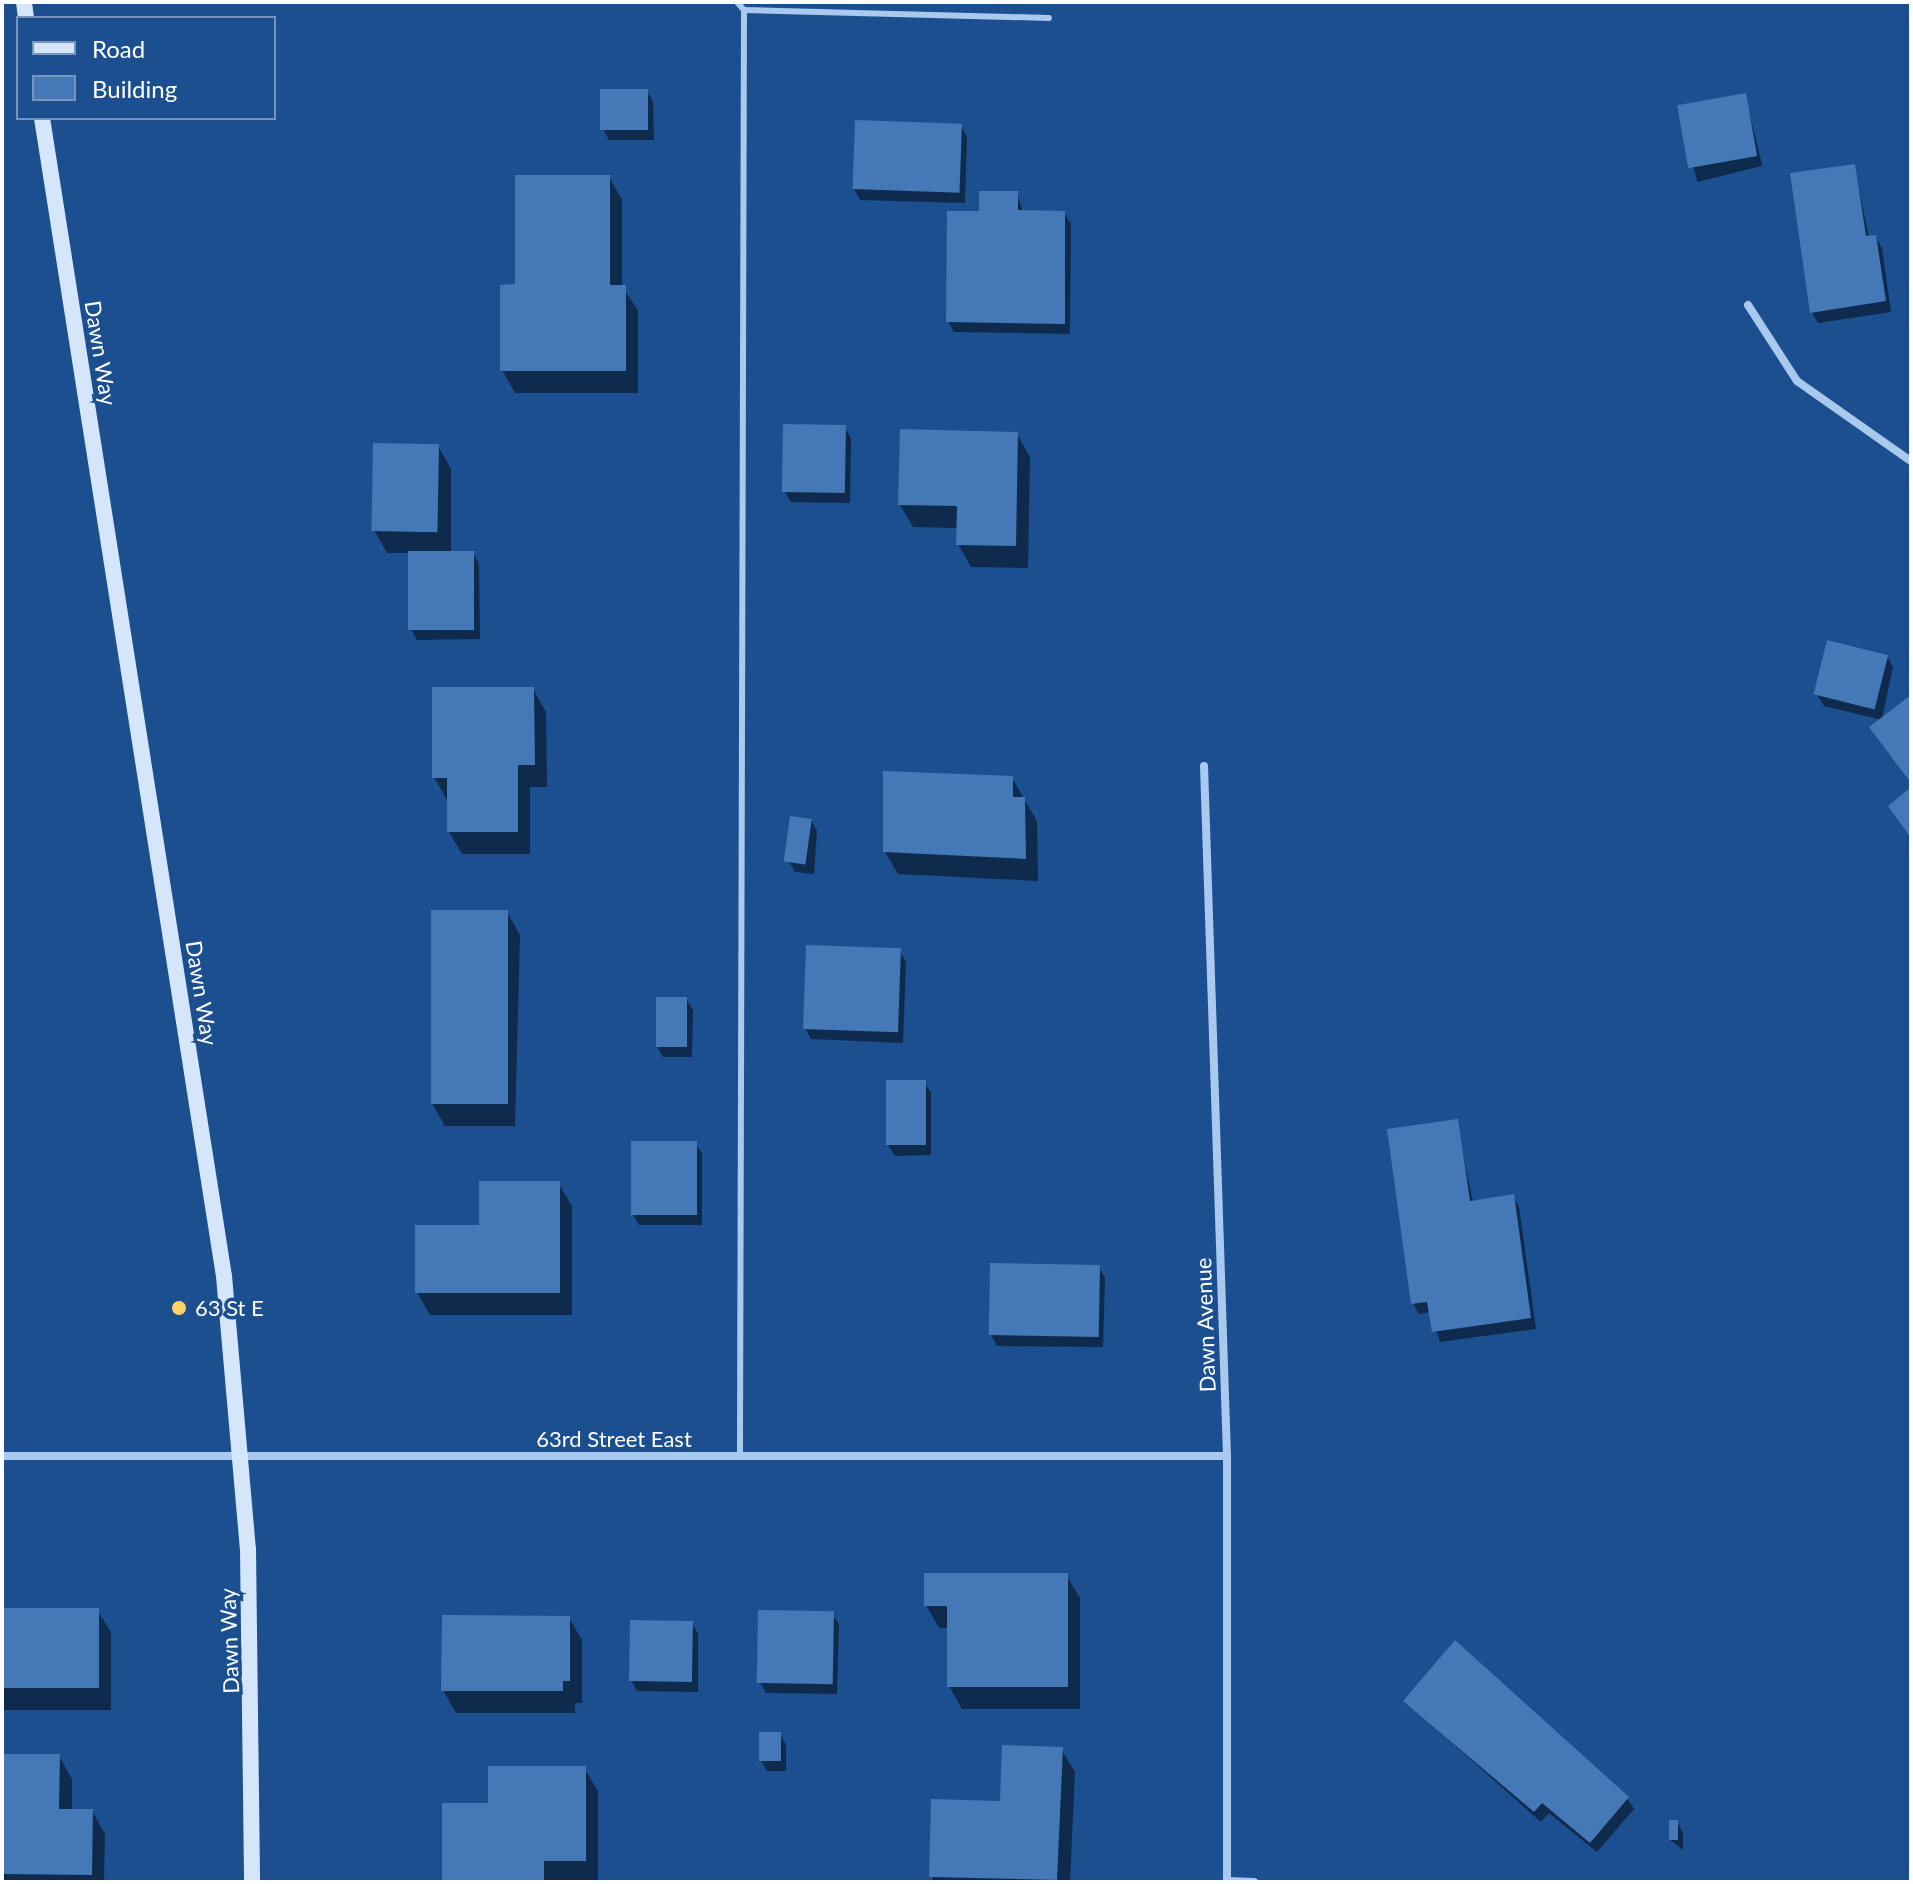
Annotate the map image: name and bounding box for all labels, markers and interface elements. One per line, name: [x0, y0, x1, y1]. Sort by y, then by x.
legend: [16, 16, 276, 120]
text: Road: [92, 34, 145, 63]
text: Building: [92, 74, 177, 103]
street label: Dawn Way: [80, 299, 122, 407]
street label: Dawn Way: [181, 939, 223, 1047]
street label: Dawn Avenue: [1189, 1257, 1221, 1393]
place label: 63 St E: [195, 1295, 264, 1321]
marker: 63 St E: [170, 1299, 188, 1317]
street label: 63rd Street East: [536, 1426, 692, 1452]
street label: Dawn Way: [214, 1588, 244, 1694]

